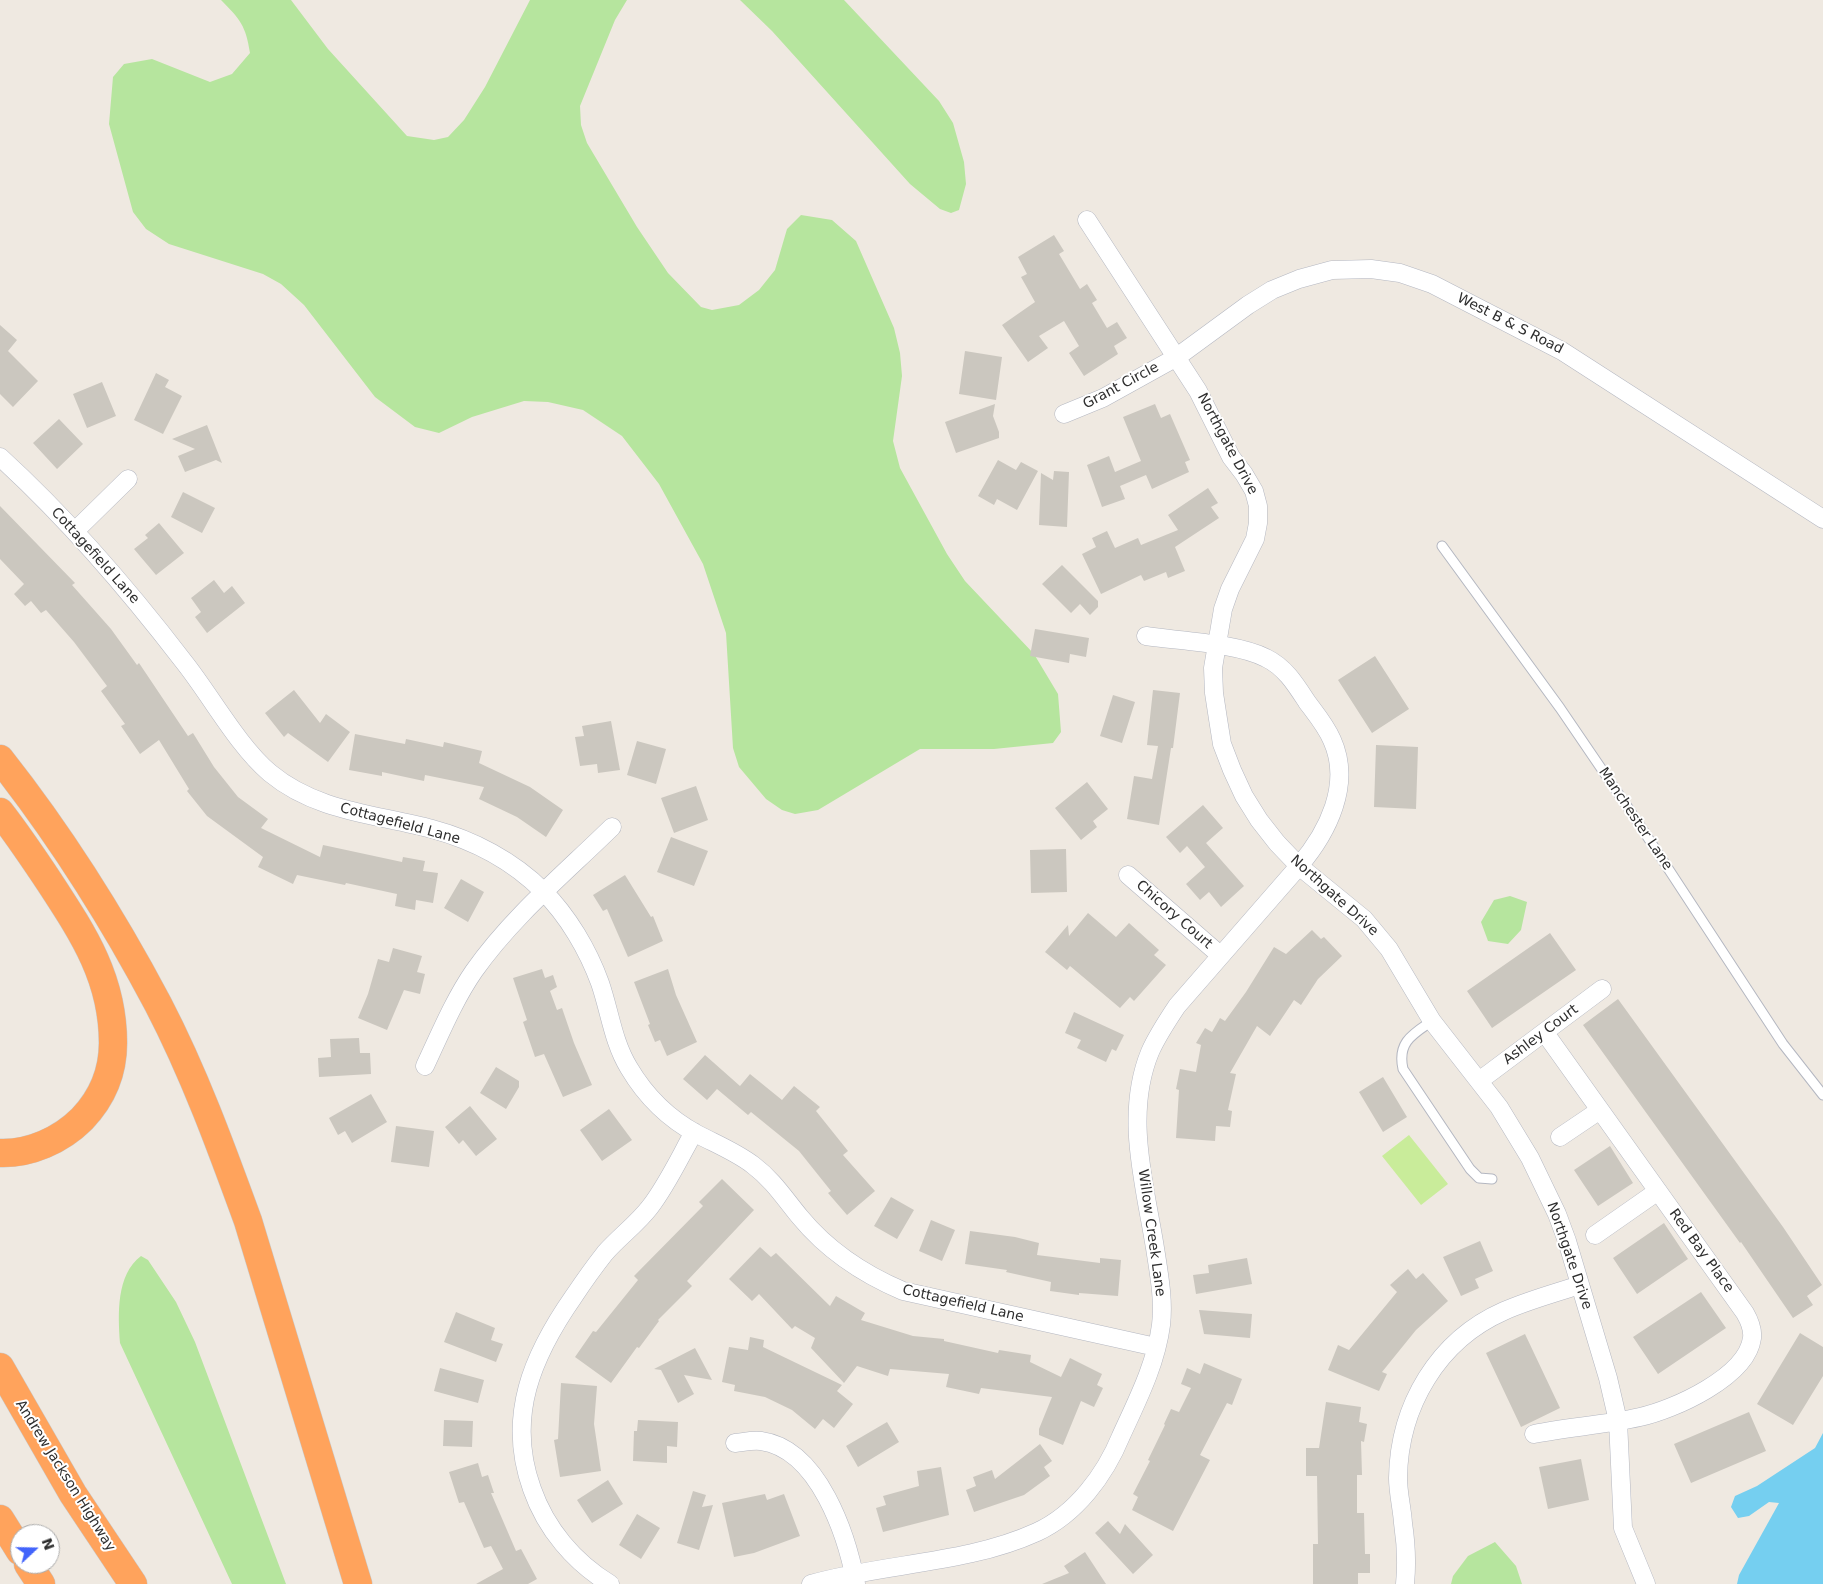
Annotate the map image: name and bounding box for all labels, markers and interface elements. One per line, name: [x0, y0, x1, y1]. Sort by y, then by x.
street label: West B & S Road: [1454, 290, 1566, 358]
street label: Grant Circle: [1080, 359, 1162, 413]
street label: Northgate Drive: [1193, 390, 1261, 498]
street label: Cottagefield Lane: [47, 504, 143, 608]
street label: Manchester Lane: [1594, 764, 1676, 874]
street label: Cottagefield Lane: [338, 800, 462, 848]
street label: Northgate Drive: [1287, 852, 1381, 940]
street label: Chicory Court: [1132, 877, 1216, 953]
street label: Ashley Court: [1500, 1001, 1582, 1069]
street label: Willow Creek Lane: [1134, 1168, 1168, 1298]
street label: Northgate Drive: [1543, 1200, 1595, 1312]
street label: Red Bay Place: [1665, 1206, 1737, 1296]
street label: Cottagefield Lane: [901, 1282, 1025, 1326]
street label: Andrew Jackson Highway: [11, 1397, 119, 1555]
north arrow: [10, 1524, 60, 1574]
text: N: [39, 1536, 58, 1552]

